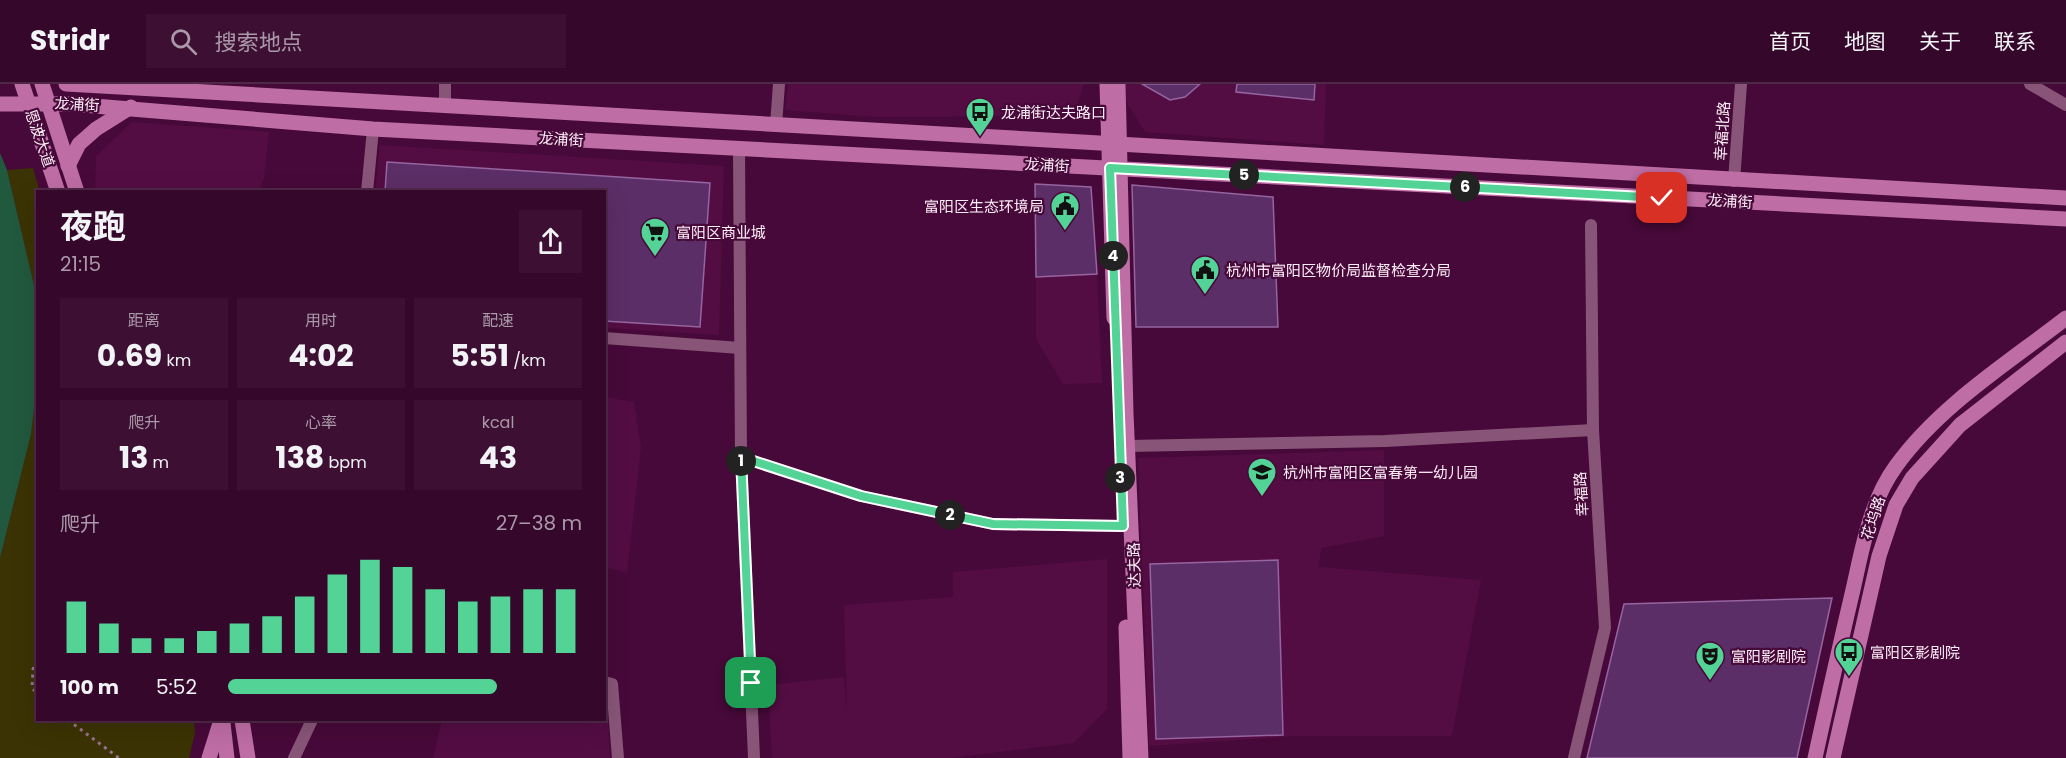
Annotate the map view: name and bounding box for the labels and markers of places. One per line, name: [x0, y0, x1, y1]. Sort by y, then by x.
bus stop icon: 龙浦街达夫路口: [964, 96, 996, 138]
place label: 龙浦街达夫路口: [1001, 102, 1106, 123]
pin: 5: [1229, 160, 1259, 190]
pin: 6: [1450, 172, 1480, 202]
pin: [1636, 172, 1687, 223]
public building icon: 富阳区生态环境局: [1049, 190, 1081, 232]
place label: 富阳区生态环境局: [924, 196, 1044, 217]
supermarket icon: 富阳区商业城: [639, 216, 671, 258]
place label: 富阳区商业城: [676, 222, 766, 243]
pin: 4: [1098, 241, 1128, 271]
public building icon: 杭州市富阳区物价局监督检查分局: [1189, 254, 1221, 296]
place label: 杭州市富阳区物价局监督检查分局: [1226, 260, 1451, 281]
pin: 1: [726, 446, 756, 476]
school or university icon: 杭州市富阳区富春第一幼儿园: [1246, 456, 1278, 498]
place label: 杭州市富阳区富春第一幼儿园: [1283, 462, 1478, 483]
pin: 3: [1105, 463, 1135, 493]
pin: 2: [935, 500, 965, 530]
bus stop icon: 富阳区影剧院: [1833, 636, 1865, 678]
theatre icon: 富阳影剧院: [1694, 640, 1726, 682]
place label: 富阳区影剧院: [1870, 642, 1960, 663]
place label: 富阳影剧院: [1731, 646, 1806, 667]
pin: [725, 657, 776, 708]

